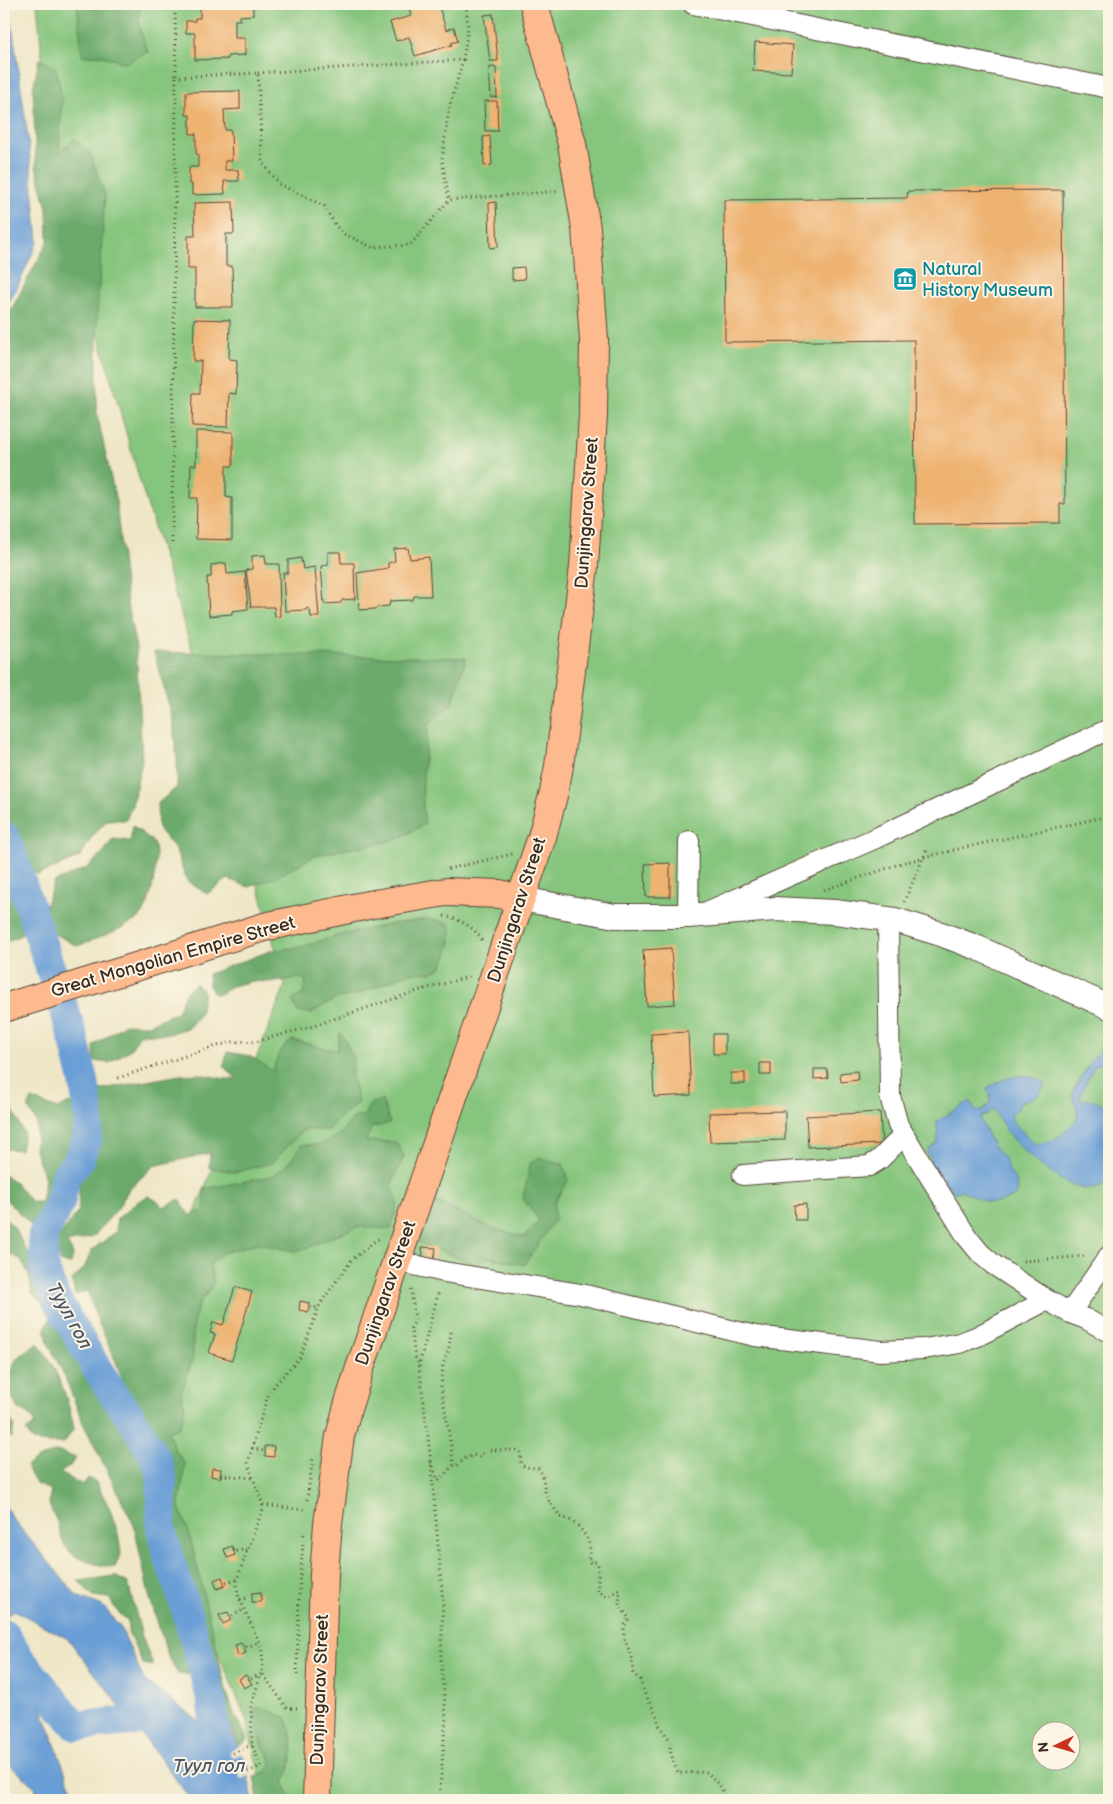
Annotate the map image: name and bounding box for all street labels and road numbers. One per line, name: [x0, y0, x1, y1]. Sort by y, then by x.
street label: Dunjingarav Street: [571, 436, 603, 589]
street label: Dunjingarav Street: [484, 834, 551, 985]
street label: Great Mongolian Empire Street: [48, 912, 298, 1002]
street label: Dunjingarav Street: [351, 1218, 421, 1368]
street label: Dunjingarav Street: [307, 1613, 333, 1766]

